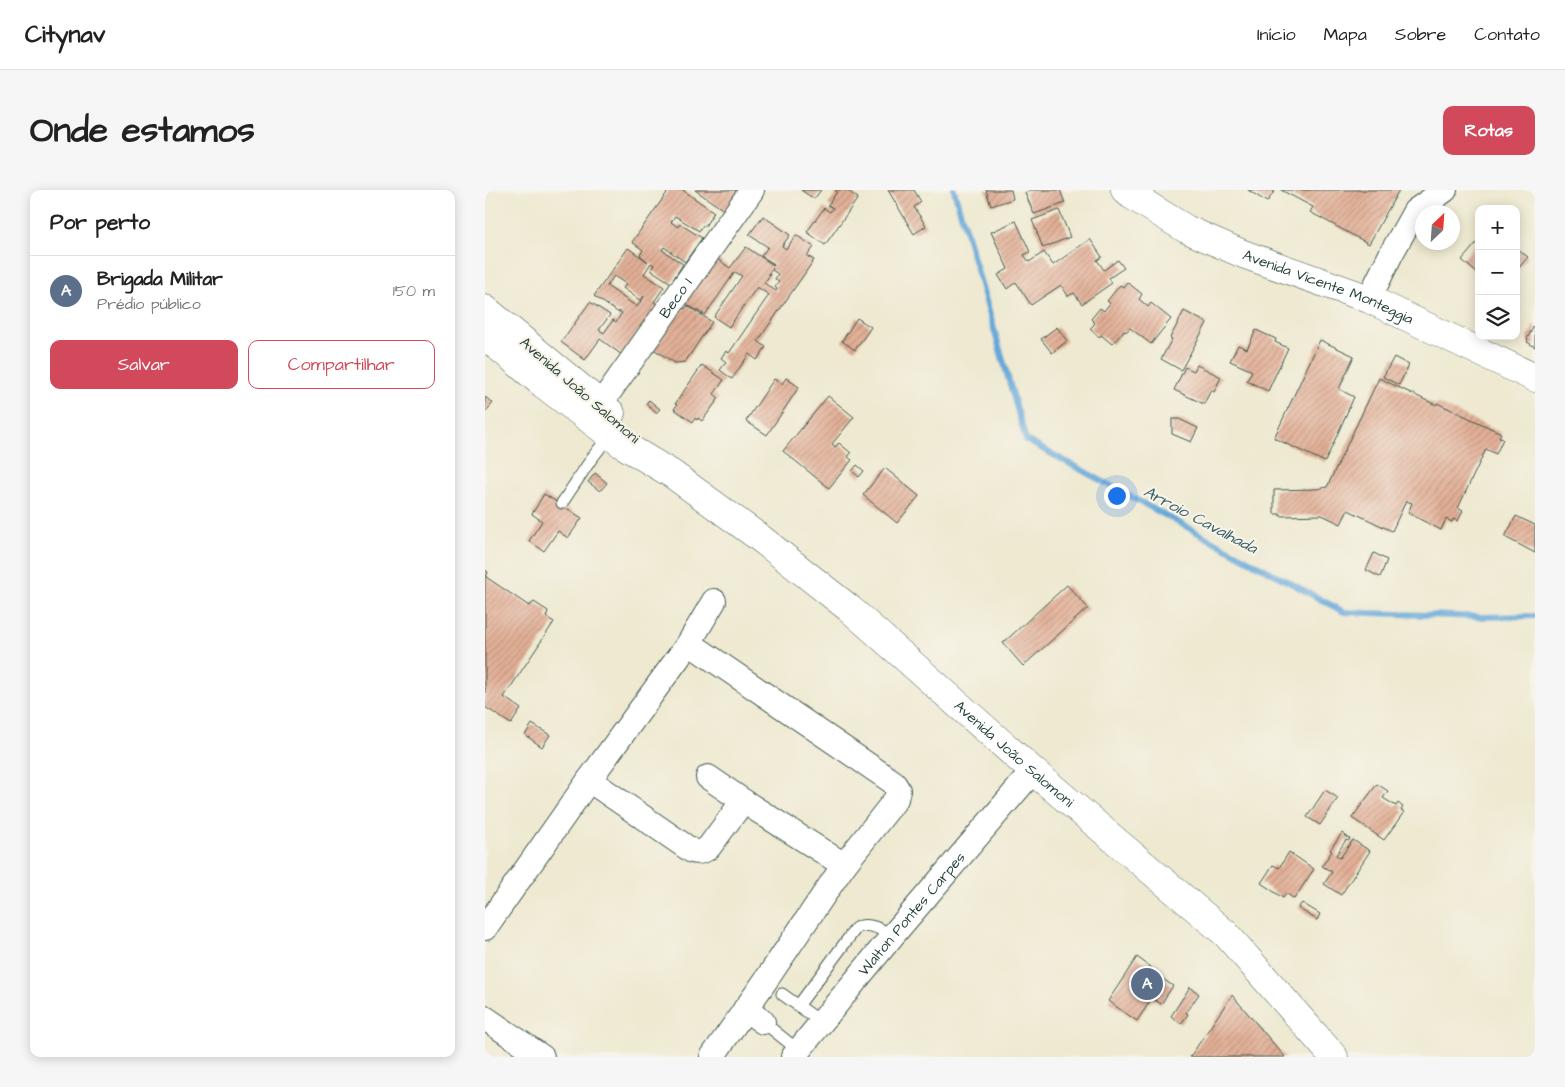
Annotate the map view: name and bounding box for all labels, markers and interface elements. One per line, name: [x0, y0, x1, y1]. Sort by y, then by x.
text: Citynav: [25, 18, 105, 52]
text: Início: [1257, 22, 1296, 47]
text: Mapa: [1324, 22, 1367, 47]
text: Sobre: [1395, 22, 1446, 47]
text: Contato: [1474, 22, 1540, 47]
text: Onde estamos: [30, 106, 255, 155]
button: Rotas: [1443, 106, 1535, 155]
north arrow: [1415, 205, 1460, 250]
map controls: [1475, 205, 1520, 340]
button: +: [1475, 205, 1520, 250]
text: Por perto: [50, 208, 150, 237]
street label: Avenida Vicente Monteggia: [1240, 245, 1417, 330]
button: −: [1475, 250, 1520, 295]
text: Brigada Militar: [97, 266, 223, 293]
street label: Beco 1: [655, 274, 698, 323]
text: A: [61, 280, 71, 302]
text: 150 m: [393, 280, 435, 302]
text: Prédio público: [97, 293, 201, 315]
button: layers: [1475, 295, 1520, 340]
street label: Avenida João Salomoni: [515, 332, 645, 449]
button: Salvar: [50, 340, 238, 389]
button: Compartilhar: [248, 340, 435, 389]
water label: Arroio Cavalhada: [1140, 481, 1262, 559]
your location: [1104, 483, 1130, 509]
street label: Avenida João Salomoni: [949, 696, 1079, 813]
street label: Walton Pontes Carpes: [854, 847, 971, 980]
pin: A: [1131, 965, 1163, 1003]

